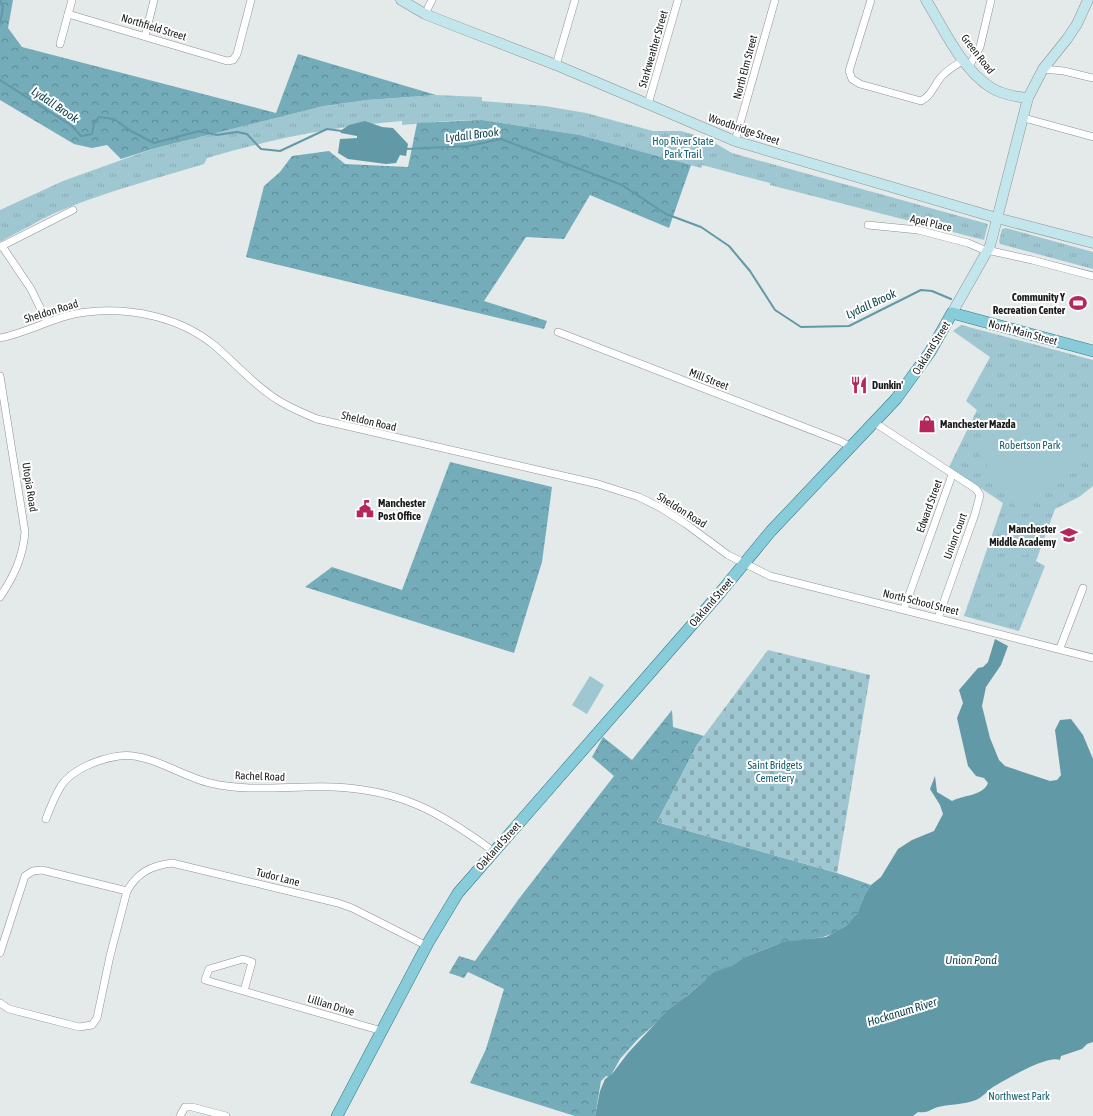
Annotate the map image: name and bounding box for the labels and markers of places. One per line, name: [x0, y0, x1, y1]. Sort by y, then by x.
place label: Community Y Recreation Center: [993, 291, 1066, 316]
sports icon: Community Y Recreation Center: [1068, 293, 1088, 313]
restaurant icon: Dunkin': [849, 375, 869, 395]
place label: Dunkin': [872, 379, 903, 391]
shop icon: Manchester Mazda: [917, 414, 937, 434]
place label: Manchester Mazda: [940, 418, 1016, 430]
place label: Manchester Post Office: [378, 497, 426, 522]
public building icon: Manchester Post Office: [355, 499, 375, 519]
place label: Manchester Middle Academy: [989, 523, 1057, 548]
school or university icon: Manchester Middle Academy: [1059, 525, 1079, 545]

